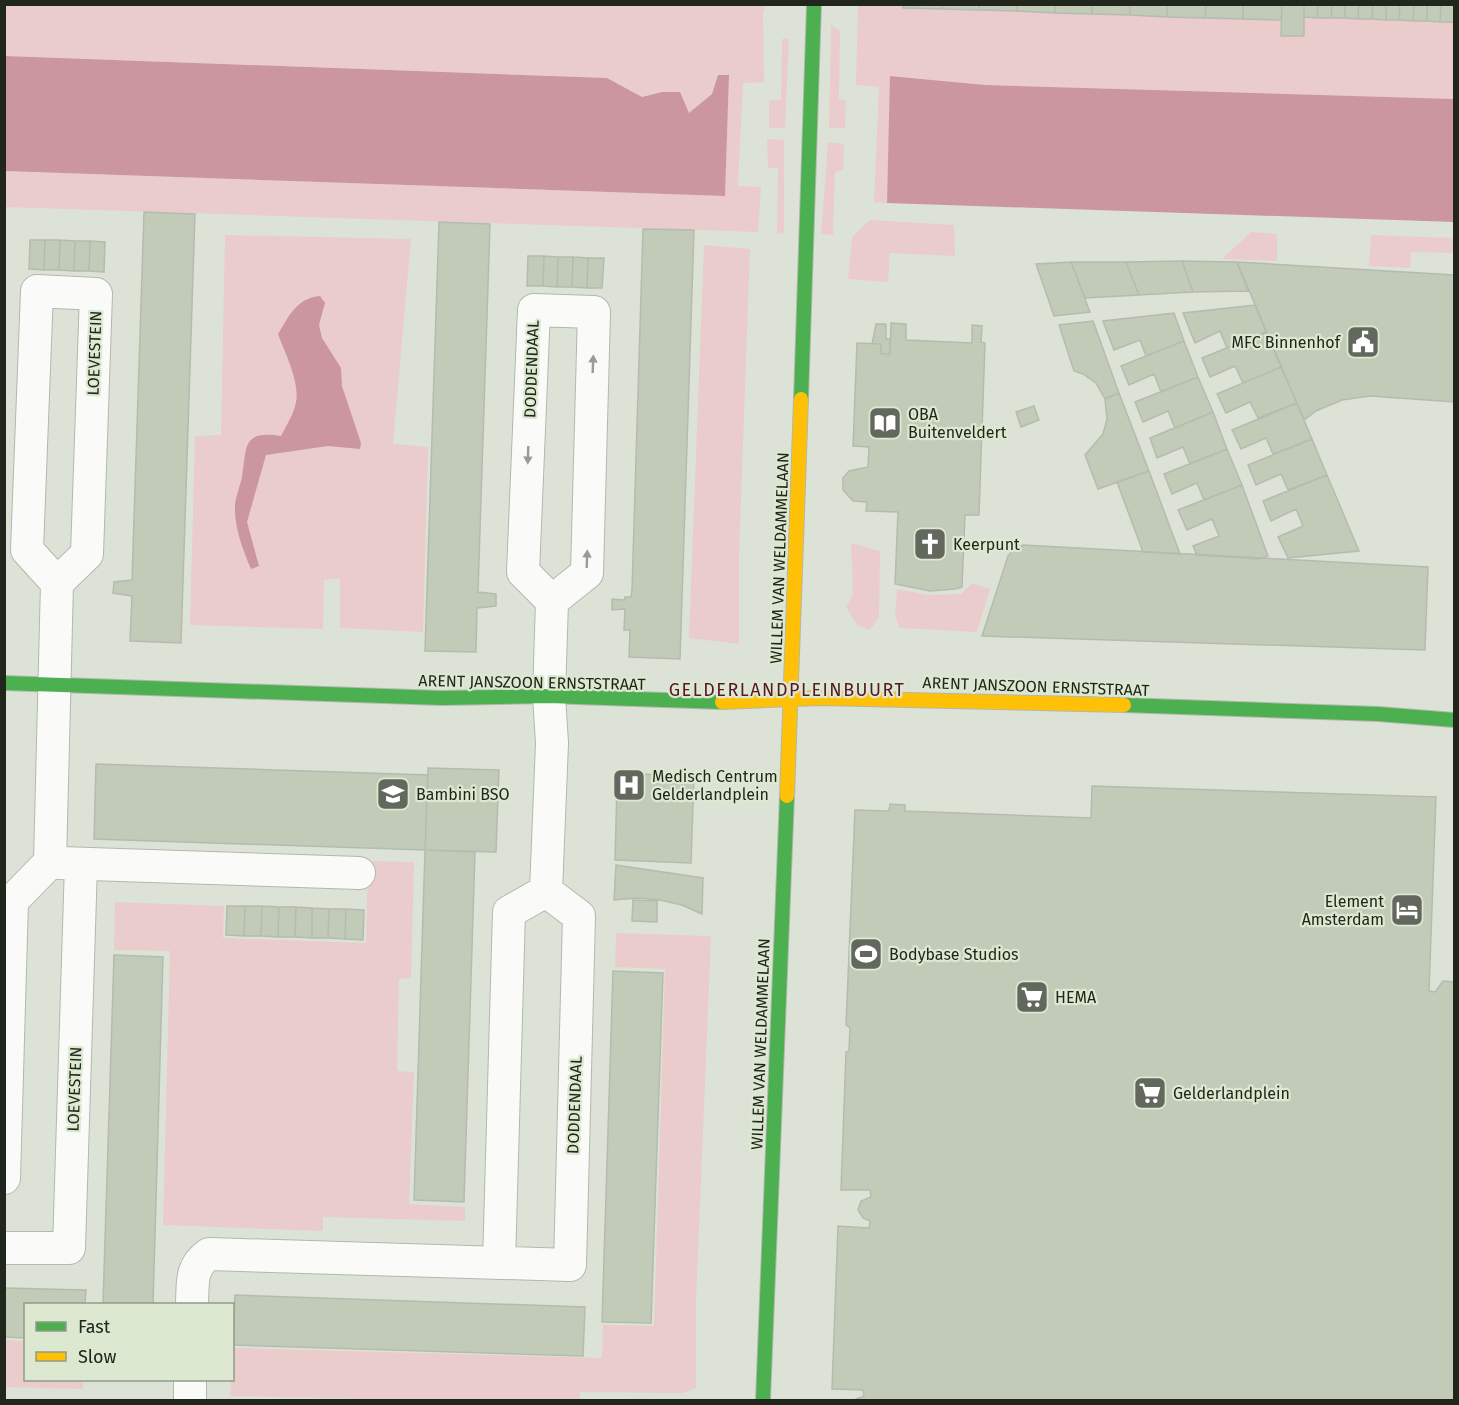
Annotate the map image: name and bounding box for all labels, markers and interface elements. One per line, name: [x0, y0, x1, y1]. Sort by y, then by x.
street label: LOEVESTEIN: [84, 310, 105, 396]
street label: DODDENDAAL: [520, 320, 543, 418]
public building icon: MFC Binnenhof: [1345, 324, 1381, 360]
place label: MFC Binnenhof: [1232, 333, 1342, 352]
one-way arrow: [588, 354, 597, 373]
library icon: OBA Buitenveldert: [867, 405, 903, 441]
place label: OBA Buitenveldert: [908, 405, 1007, 442]
one-way arrow: [523, 445, 533, 464]
street label: WILLEM VAN WELDAMMELAAN: [766, 452, 793, 664]
church icon: Keerpunt: [912, 526, 948, 562]
place label: Keerpunt: [953, 535, 1020, 554]
one-way arrow: [582, 549, 592, 568]
street label: ARENT JANSZOON ERNSTSTRAAT: [418, 671, 646, 694]
street label: ARENT JANSZOON ERNSTSTRAAT: [922, 673, 1151, 700]
district label: GELDERLANDPLEINBUURT: [669, 679, 905, 701]
hospital icon: Medisch Centrum Gelderlandplein: [611, 767, 647, 803]
place label: Medisch Centrum Gelderlandplein: [652, 767, 778, 804]
school or university icon: Bambini BSO: [375, 776, 411, 812]
place label: Bambini BSO: [416, 785, 510, 804]
place label: Element Amsterdam: [1302, 892, 1384, 929]
hotel icon: Element Amsterdam: [1389, 892, 1425, 928]
sports icon: Bodybase Studios: [848, 936, 884, 972]
street label: WILLEM VAN WELDAMMELAAN: [747, 938, 774, 1150]
place label: Bodybase Studios: [889, 945, 1019, 964]
supermarket icon: HEMA: [1014, 979, 1050, 1015]
place label: HEMA: [1055, 988, 1097, 1007]
street label: LOEVESTEIN: [64, 1046, 85, 1132]
street label: DODDENDAAL: [563, 1056, 586, 1154]
supermarket icon: Gelderlandplein: [1132, 1075, 1168, 1111]
place label: Gelderlandplein: [1173, 1084, 1290, 1103]
legend: [24, 1303, 234, 1381]
text: Fast: [78, 1316, 111, 1338]
text: Slow: [78, 1346, 117, 1368]

